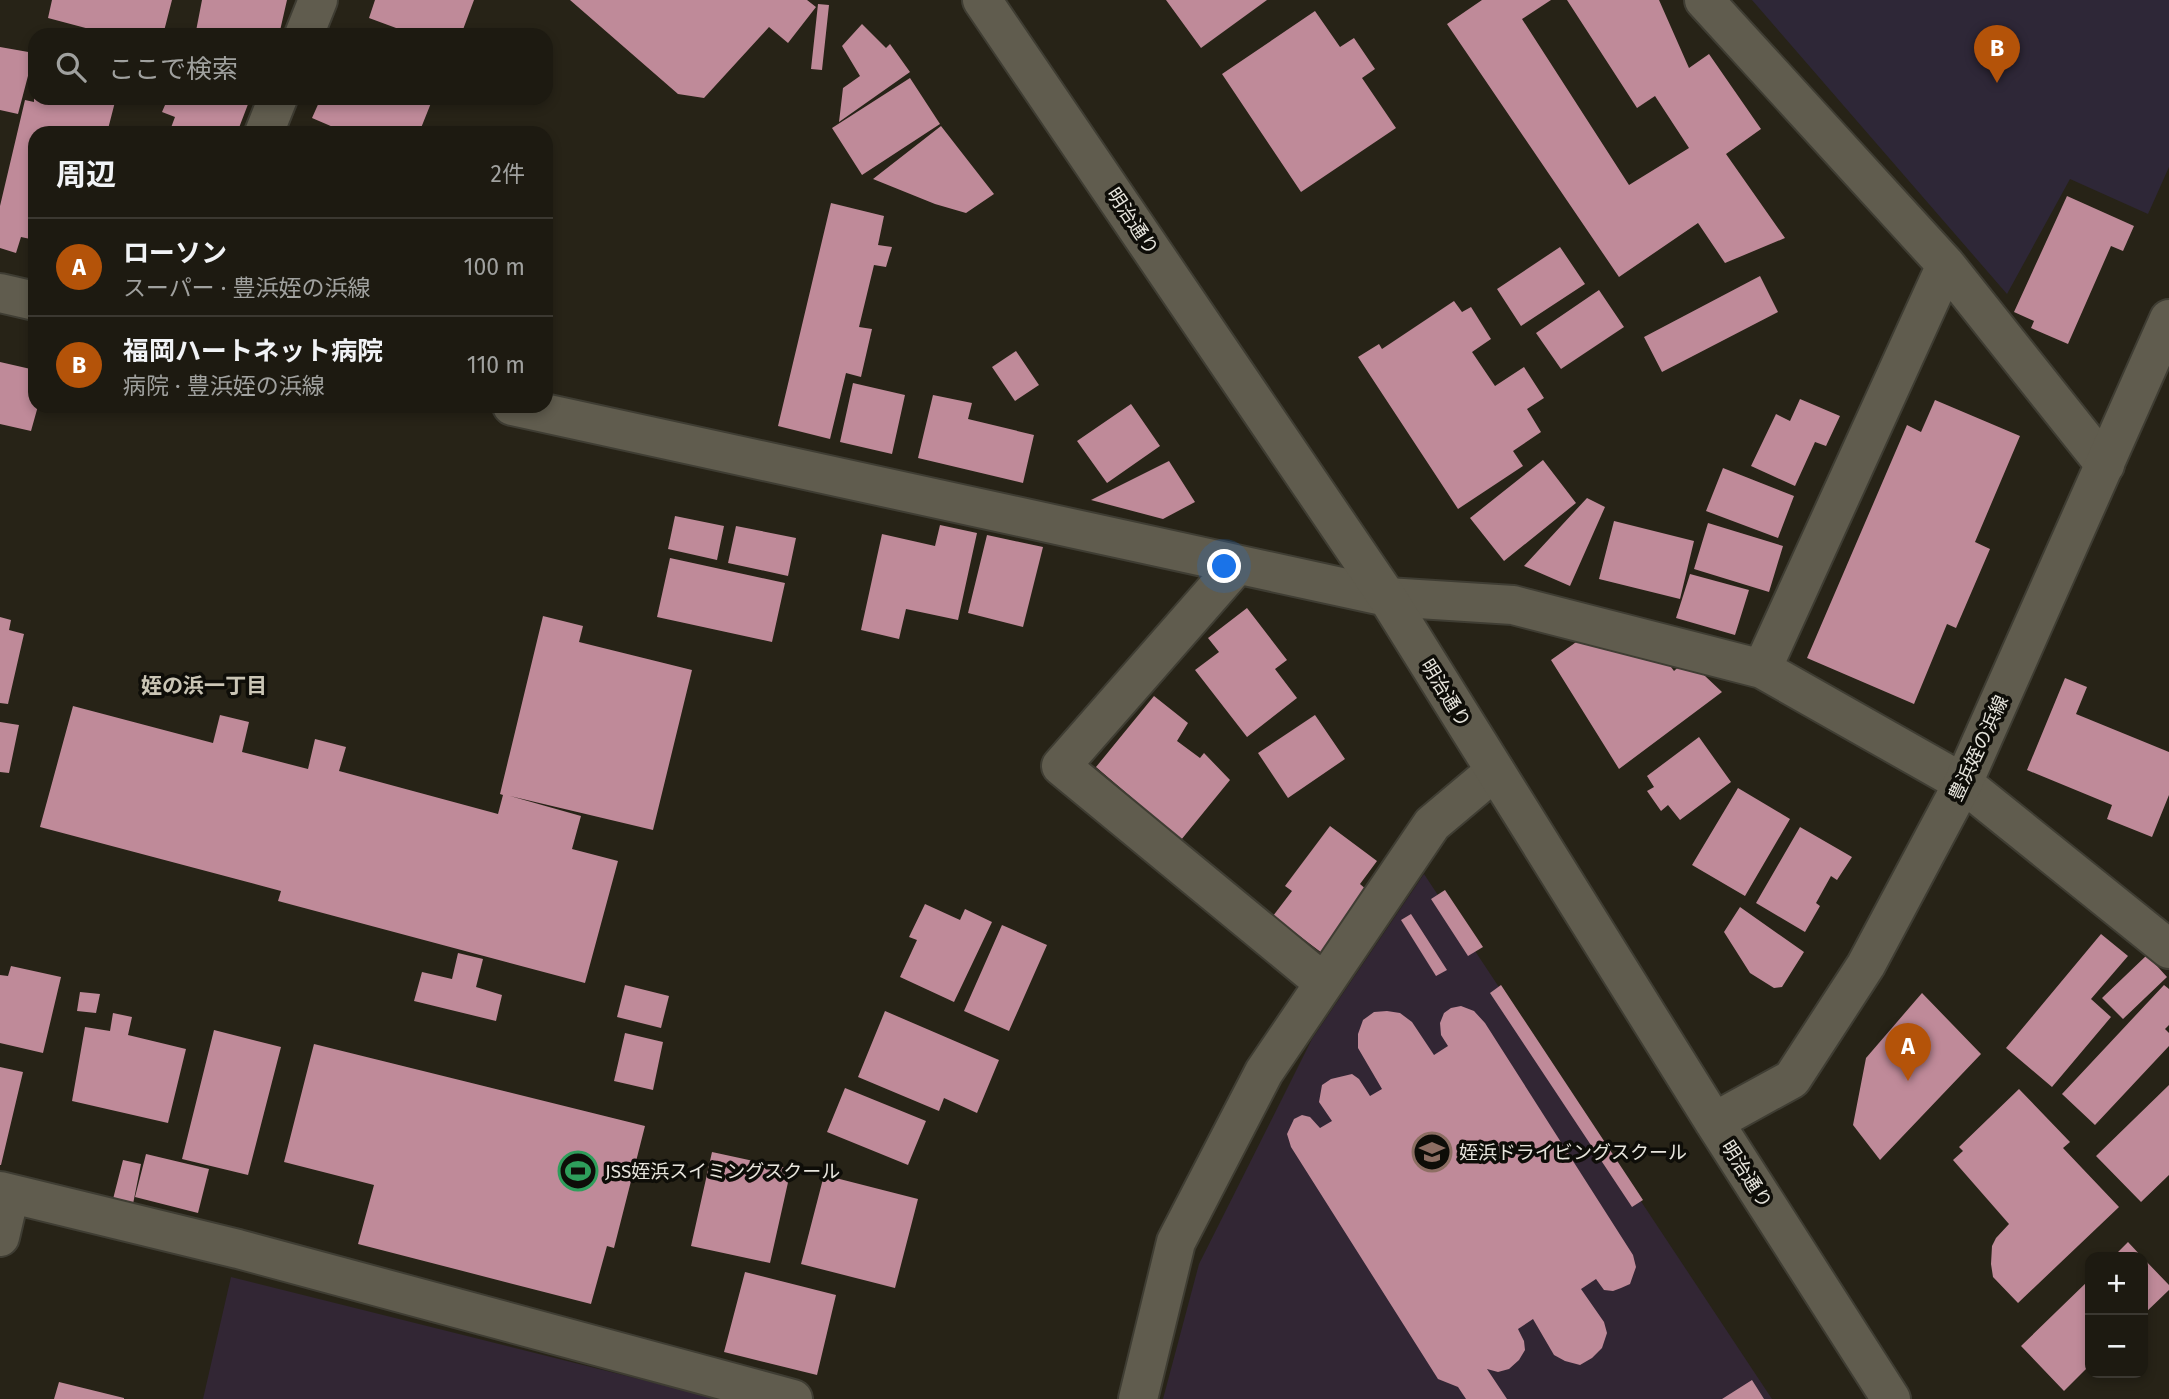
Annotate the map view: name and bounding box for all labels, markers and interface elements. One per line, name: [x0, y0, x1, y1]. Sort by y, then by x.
pin: B: [1974, 25, 2020, 83]
search box: [28, 28, 553, 105]
icon: search: [52, 48, 90, 86]
text: ここで検索: [108, 54, 238, 85]
text: 周辺: [56, 157, 116, 193]
text: 2件: [491, 160, 525, 188]
street label: 明治通り: [1102, 183, 1163, 259]
text: ローソン: [123, 238, 227, 269]
text: A: [72, 253, 86, 281]
text: 100 m: [464, 253, 525, 281]
text: スーパー · 豊浜姪の浜線: [123, 274, 370, 302]
text: 福岡ハートネット病院: [123, 336, 383, 367]
text: B: [72, 351, 86, 379]
text: 110 m: [467, 351, 525, 379]
text: 病院 · 豊浜姪の浜線: [123, 372, 325, 400]
your location: [1207, 549, 1241, 583]
street label: 明治通り: [1416, 655, 1475, 732]
district label: 姪の浜一丁目: [141, 673, 267, 699]
street label: 豊浜姪の浜線: [1944, 692, 2013, 805]
pin: A: [1885, 1023, 1931, 1081]
school or university icon: 姪浜ドライビングスクール: [1411, 1131, 1453, 1173]
street label: 明治通り: [1716, 1136, 1777, 1212]
place label: 姪浜ドライビングスクール: [1459, 1141, 1687, 1164]
sports icon: JSS姪浜スイミングスクール: [557, 1150, 599, 1192]
place label: JSS姪浜スイミングスクール: [605, 1160, 840, 1183]
map controls: [2085, 1252, 2148, 1378]
button: +: [2085, 1252, 2148, 1315]
button: −: [2085, 1315, 2148, 1378]

